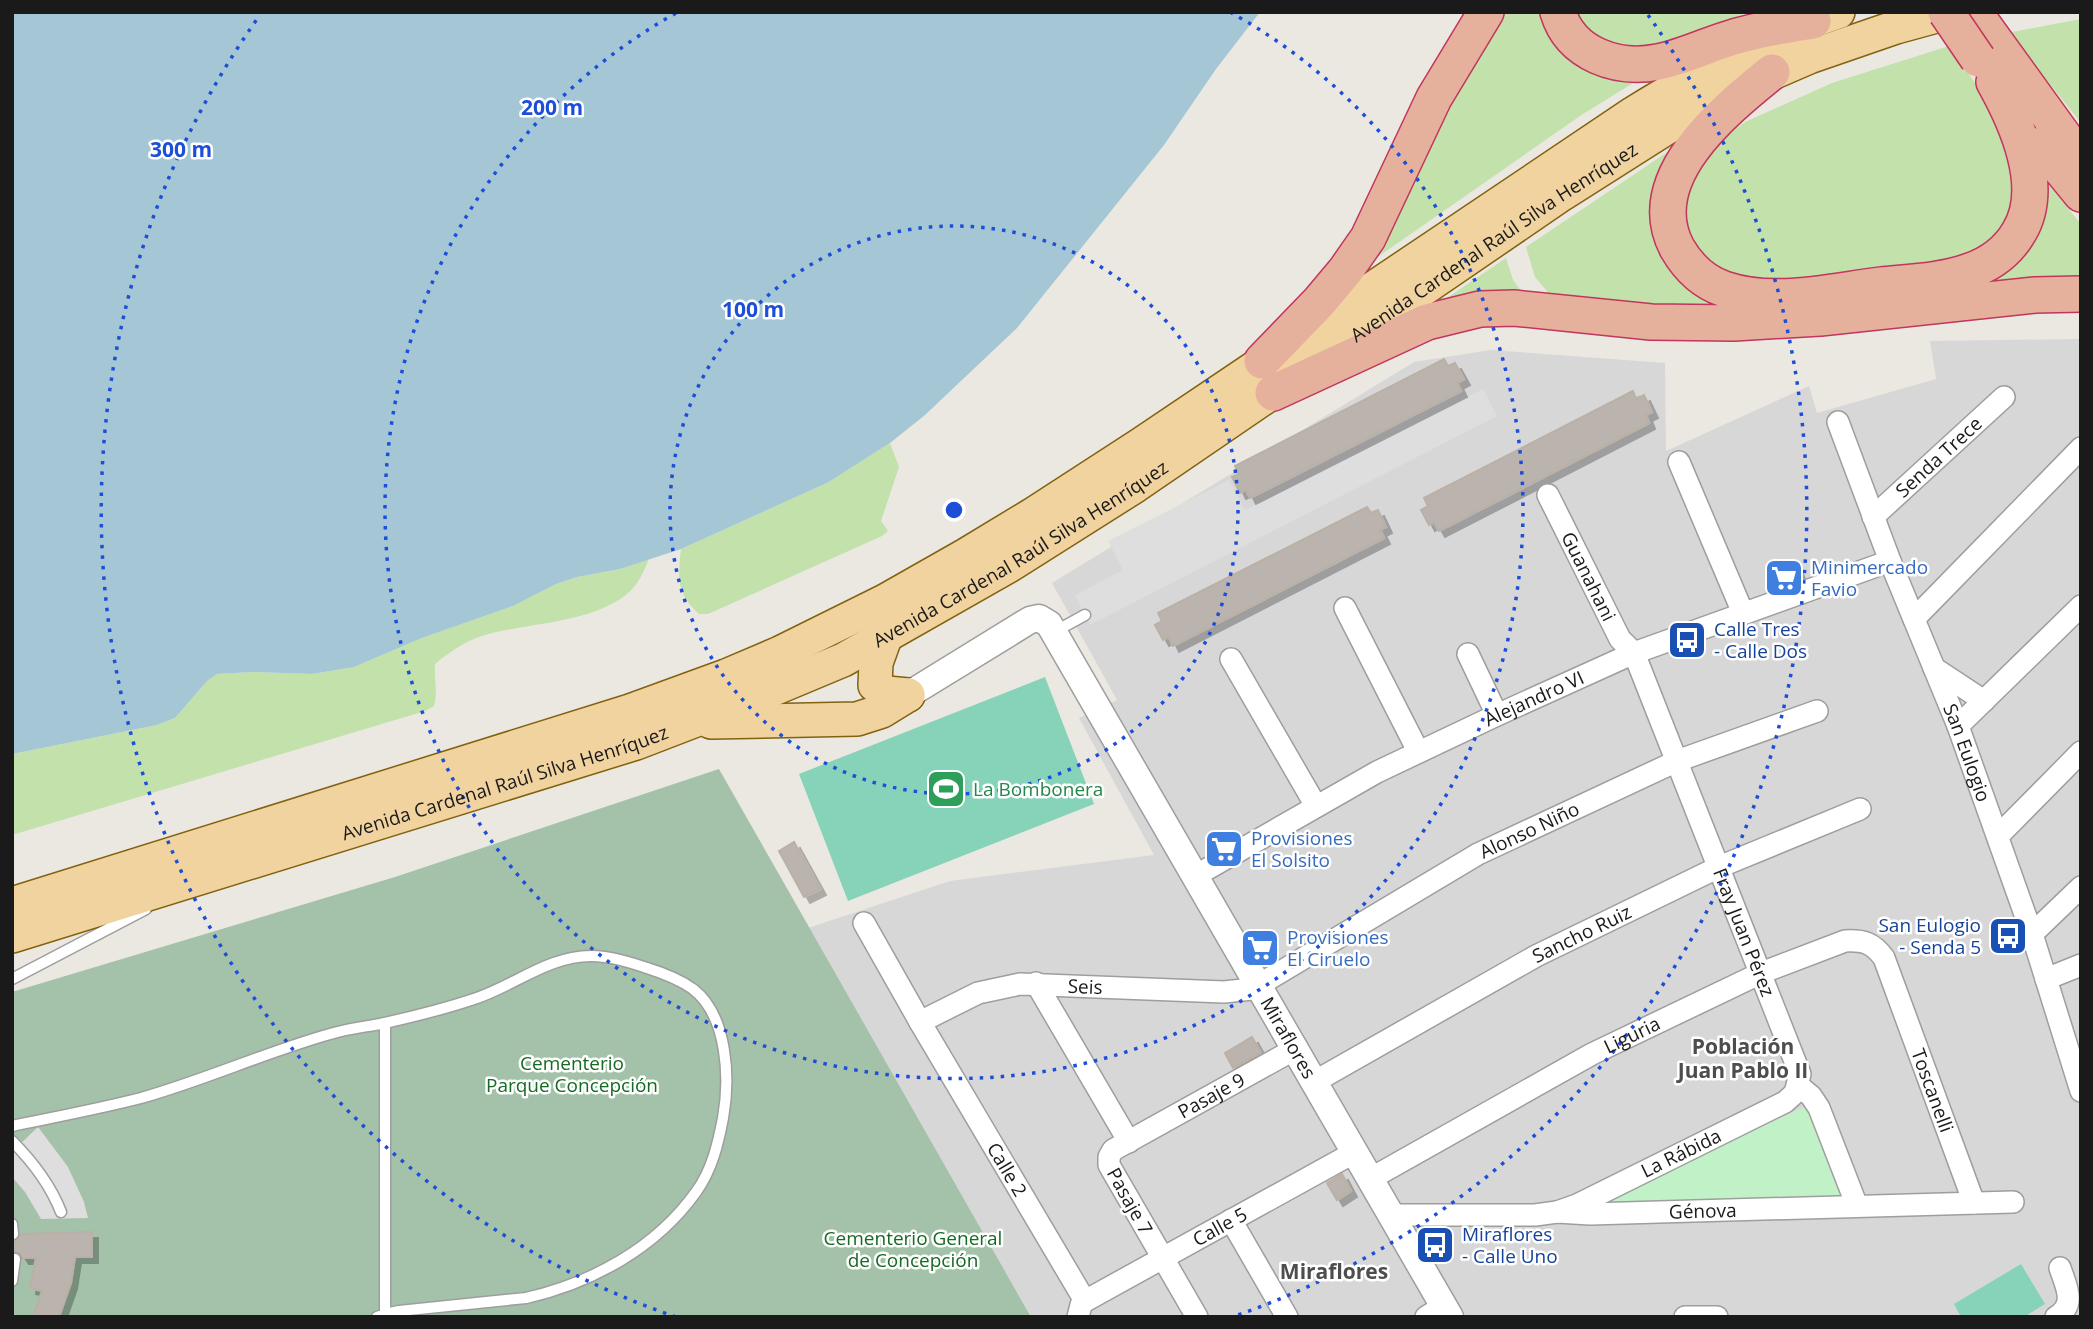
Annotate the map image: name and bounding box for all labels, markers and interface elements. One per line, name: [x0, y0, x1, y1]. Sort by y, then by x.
text: 200 m: [521, 93, 583, 121]
text: 300 m: [150, 135, 212, 163]
street label: Avenida Cardenal Raúl Silva Henríquez: [1345, 136, 1642, 348]
text: 100 m: [722, 295, 784, 323]
street label: Senda Trece: [1890, 411, 1987, 503]
street label: Avenida Cardenal Raúl Silva Henríquez: [868, 454, 1173, 653]
centre of rings: [942, 498, 966, 522]
street label: Guanahani: [1555, 527, 1622, 626]
place label: Minimercado Favio: [1811, 554, 1928, 602]
supermarket icon: Minimercado Favio: [1763, 557, 1805, 599]
place label: Calle Tres - Calle Dos: [1714, 616, 1807, 664]
bus stop icon: Calle Tres - Calle Dos: [1666, 619, 1708, 661]
street label: Alejandro VI: [1480, 664, 1588, 732]
street label: San Eulogio: [1937, 700, 1997, 805]
street label: Avenida Cardenal Raúl Silva Henríquez: [338, 719, 672, 846]
sports icon: La Bombonera: [925, 768, 967, 810]
place label: La Bombonera: [973, 776, 1103, 802]
street label: Alonso Niño: [1475, 795, 1584, 865]
place label: Provisiones El Solsito: [1251, 825, 1353, 873]
supermarket icon: Provisiones El Solsito: [1203, 828, 1245, 870]
street label: Fray Juan Pérez: [1707, 864, 1781, 1000]
street label: Sancho Ruiz: [1528, 899, 1635, 969]
place label: San Eulogio - Senda 5: [1878, 912, 1981, 960]
bus stop icon: San Eulogio - Senda 5: [1987, 915, 2029, 957]
place label: Provisiones El Ciruelo: [1287, 924, 1389, 972]
supermarket icon: Provisiones El Ciruelo: [1239, 927, 1281, 969]
street label: Seis: [1067, 973, 1103, 1000]
street label: Miraflores: [1254, 992, 1322, 1083]
street label: Liguria: [1599, 1010, 1664, 1060]
district label: Población Juan Pablo II: [1676, 1032, 1808, 1084]
street label: Toscanelli: [1905, 1045, 1960, 1136]
park label: Cementerio Parque Concepción: [486, 1050, 658, 1098]
street label: Pasaje 9: [1173, 1066, 1249, 1125]
street label: La Rábida: [1637, 1122, 1725, 1184]
street label: Calle 2: [981, 1138, 1033, 1201]
street label: Pasaje 7: [1101, 1163, 1159, 1239]
street label: Génova: [1669, 1197, 1737, 1225]
street label: Calle 5: [1188, 1201, 1252, 1252]
place label: Miraflores - Calle Uno: [1462, 1221, 1558, 1269]
bus stop icon: Miraflores - Calle Uno: [1414, 1224, 1456, 1266]
park label: Cementerio General de Concepción: [824, 1225, 1002, 1273]
district label: Miraflores: [1280, 1257, 1388, 1285]

